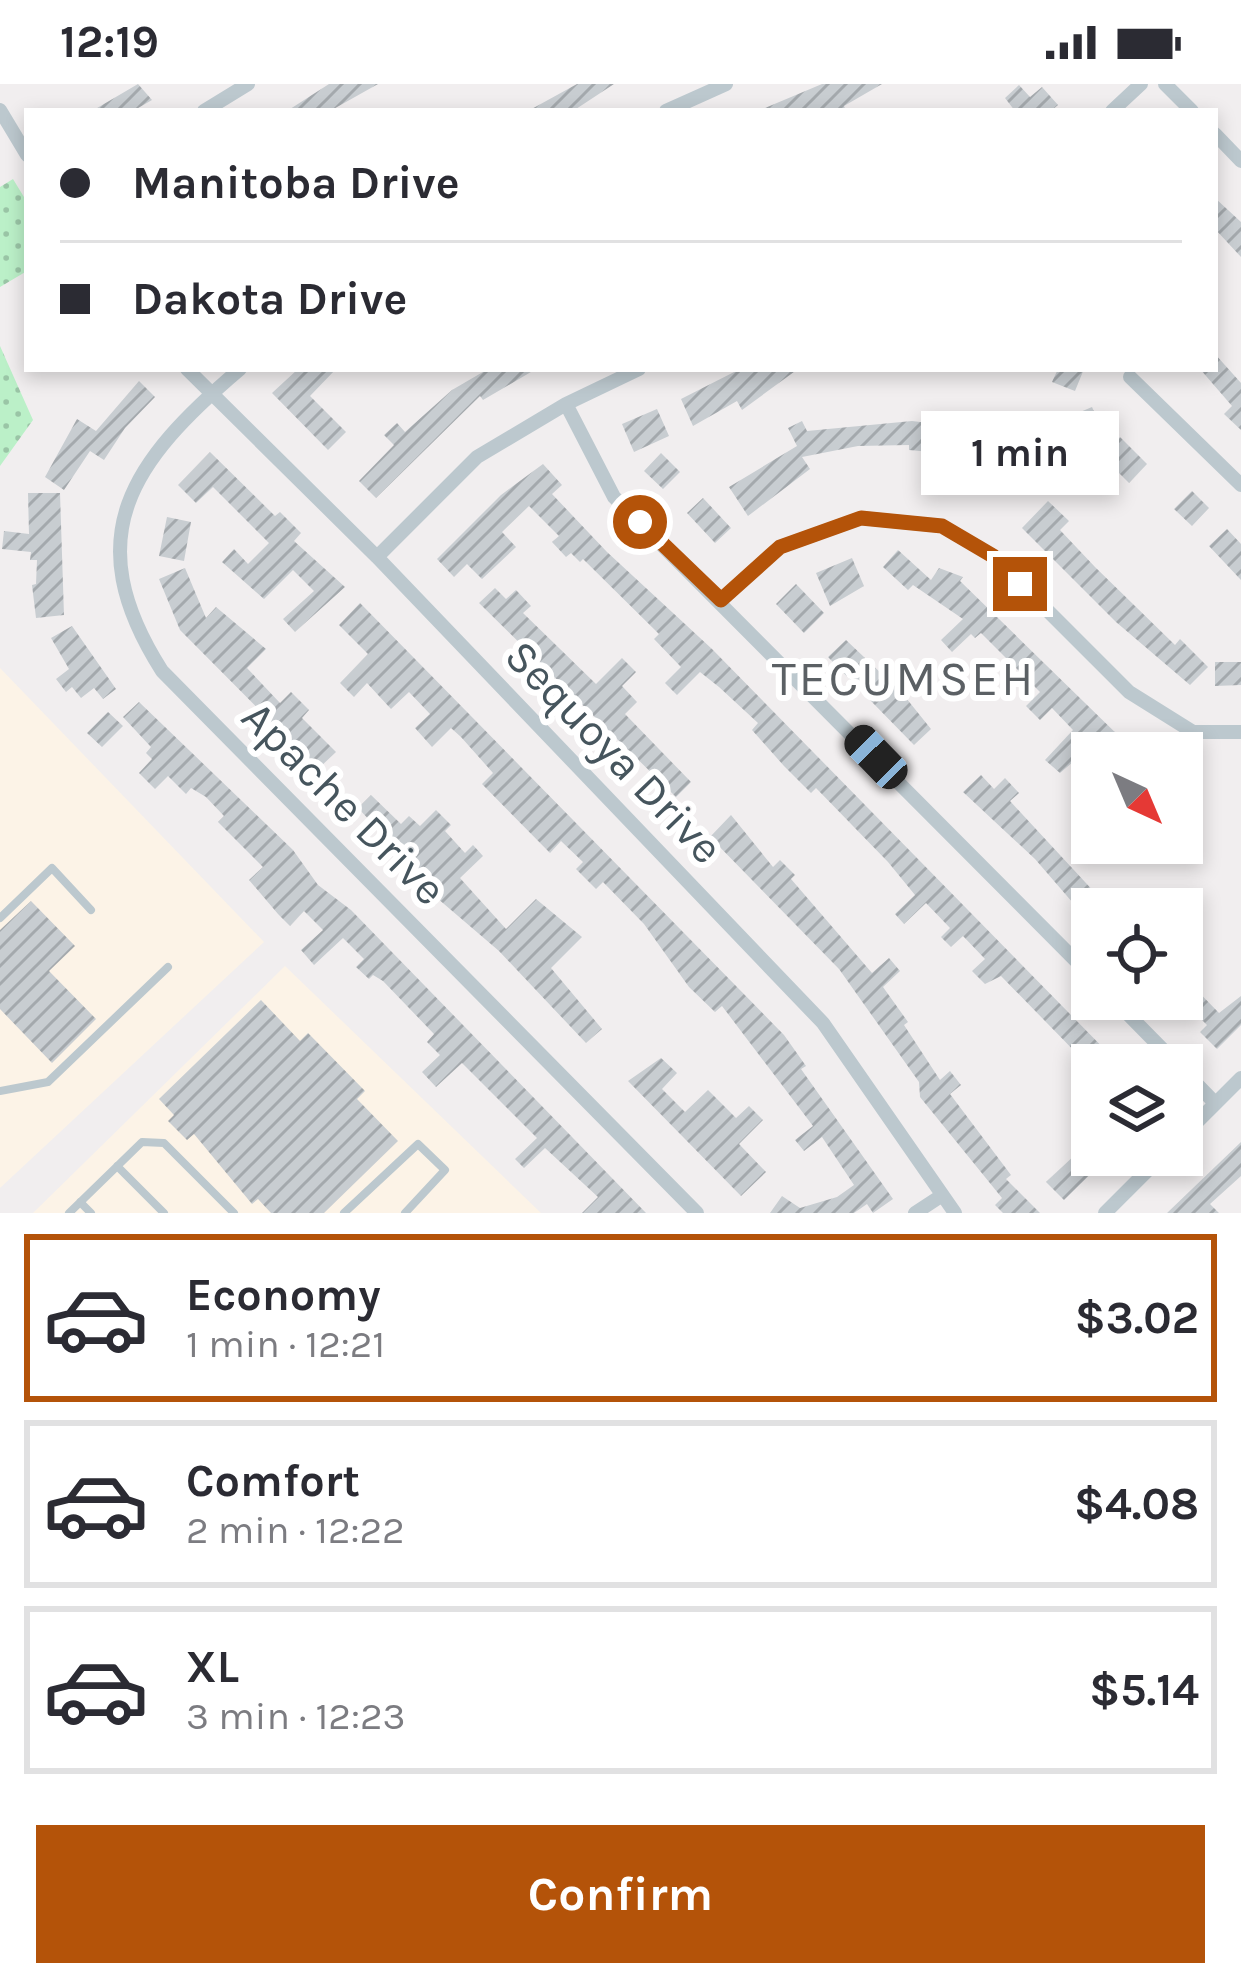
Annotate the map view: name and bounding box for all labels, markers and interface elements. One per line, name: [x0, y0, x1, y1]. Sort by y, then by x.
text: 12:19: [60, 16, 159, 68]
text: Manitoba Drive: [132, 157, 460, 209]
text: Dakota Drive: [132, 273, 407, 325]
callout: 1 min: [921, 410, 1119, 494]
text: 1 min: [971, 430, 1069, 476]
route start: [613, 495, 667, 549]
route end: [993, 557, 1047, 611]
street label: Sequoya Drive: [494, 630, 733, 875]
district label: TECUMSEH: [772, 651, 1036, 707]
street label: Apache Drive: [231, 690, 457, 916]
car: [838, 719, 914, 795]
north arrow: [1071, 732, 1203, 864]
map controls: [1071, 732, 1203, 1176]
button: locate: [1071, 888, 1203, 1020]
button: layers: [1071, 1044, 1203, 1176]
icon: car: [42, 1264, 150, 1372]
text: Economy: [186, 1269, 381, 1321]
text: $3.02: [1075, 1292, 1199, 1344]
text: 1 min · 12:21: [186, 1321, 385, 1367]
icon: car: [42, 1450, 150, 1558]
text: Comfort: [186, 1455, 360, 1507]
text: $4.08: [1074, 1478, 1199, 1530]
text: 2 min · 12:22: [186, 1507, 405, 1553]
icon: car: [42, 1636, 150, 1744]
text: XL: [186, 1641, 239, 1693]
text: $5.14: [1089, 1664, 1199, 1716]
text: 3 min · 12:23: [186, 1693, 406, 1739]
button: Confirm: [36, 1825, 1205, 1963]

